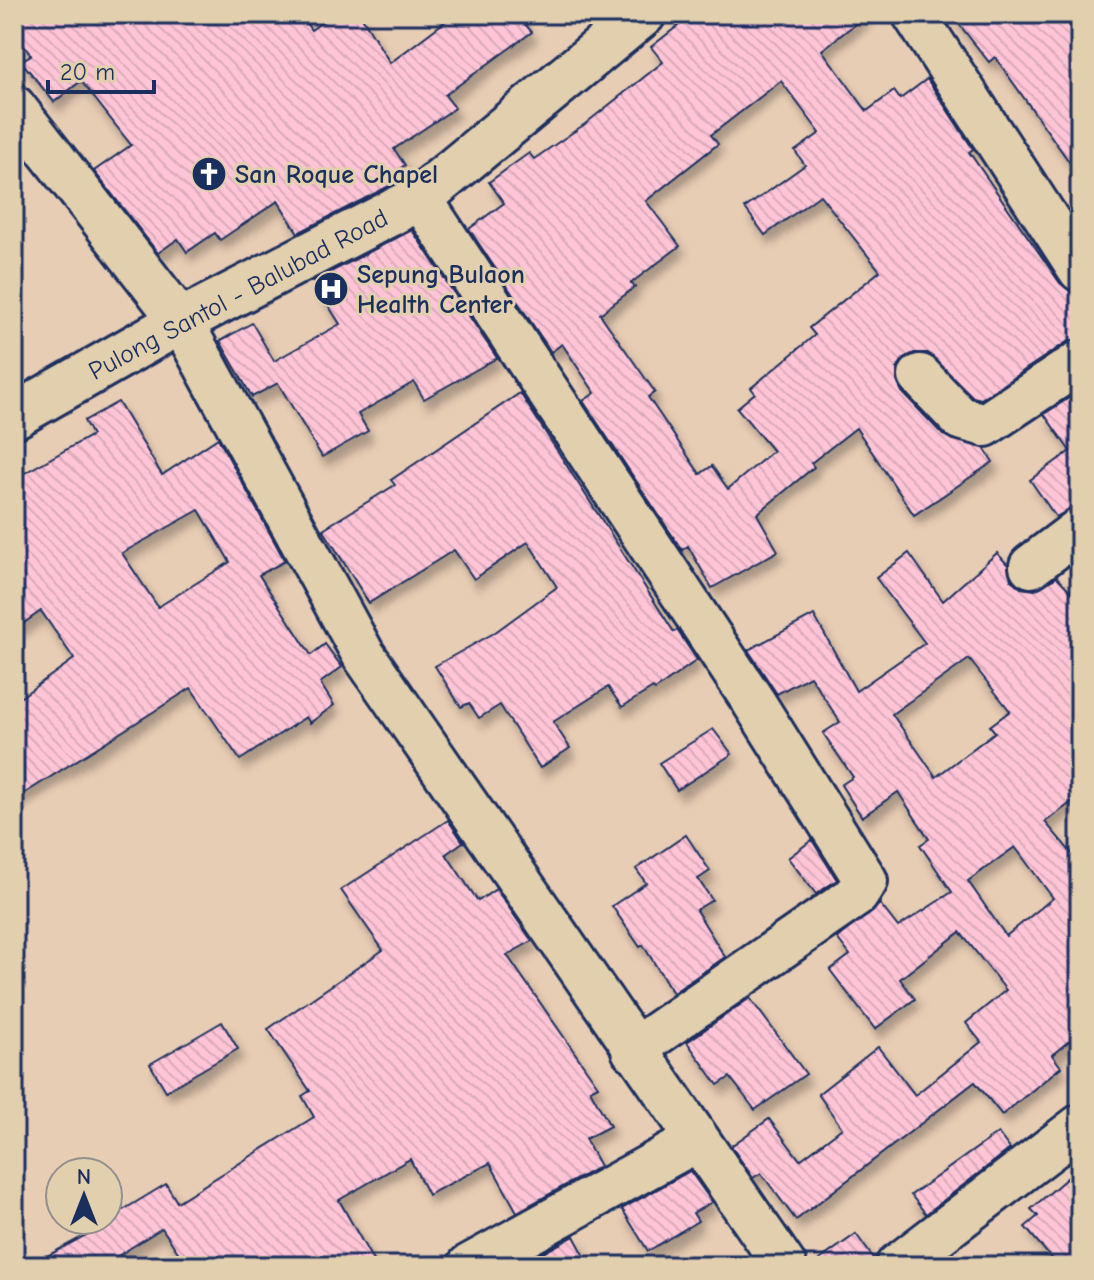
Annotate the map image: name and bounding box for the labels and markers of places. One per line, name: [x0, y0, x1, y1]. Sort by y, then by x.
church icon: San Roque Chapel: [190, 155, 228, 193]
place label: San Roque Chapel: [235, 160, 438, 190]
place label: Sepung Bulaon Health Center: [357, 260, 525, 320]
hospital icon: Sepung Bulaon Health Center: [312, 270, 350, 308]

